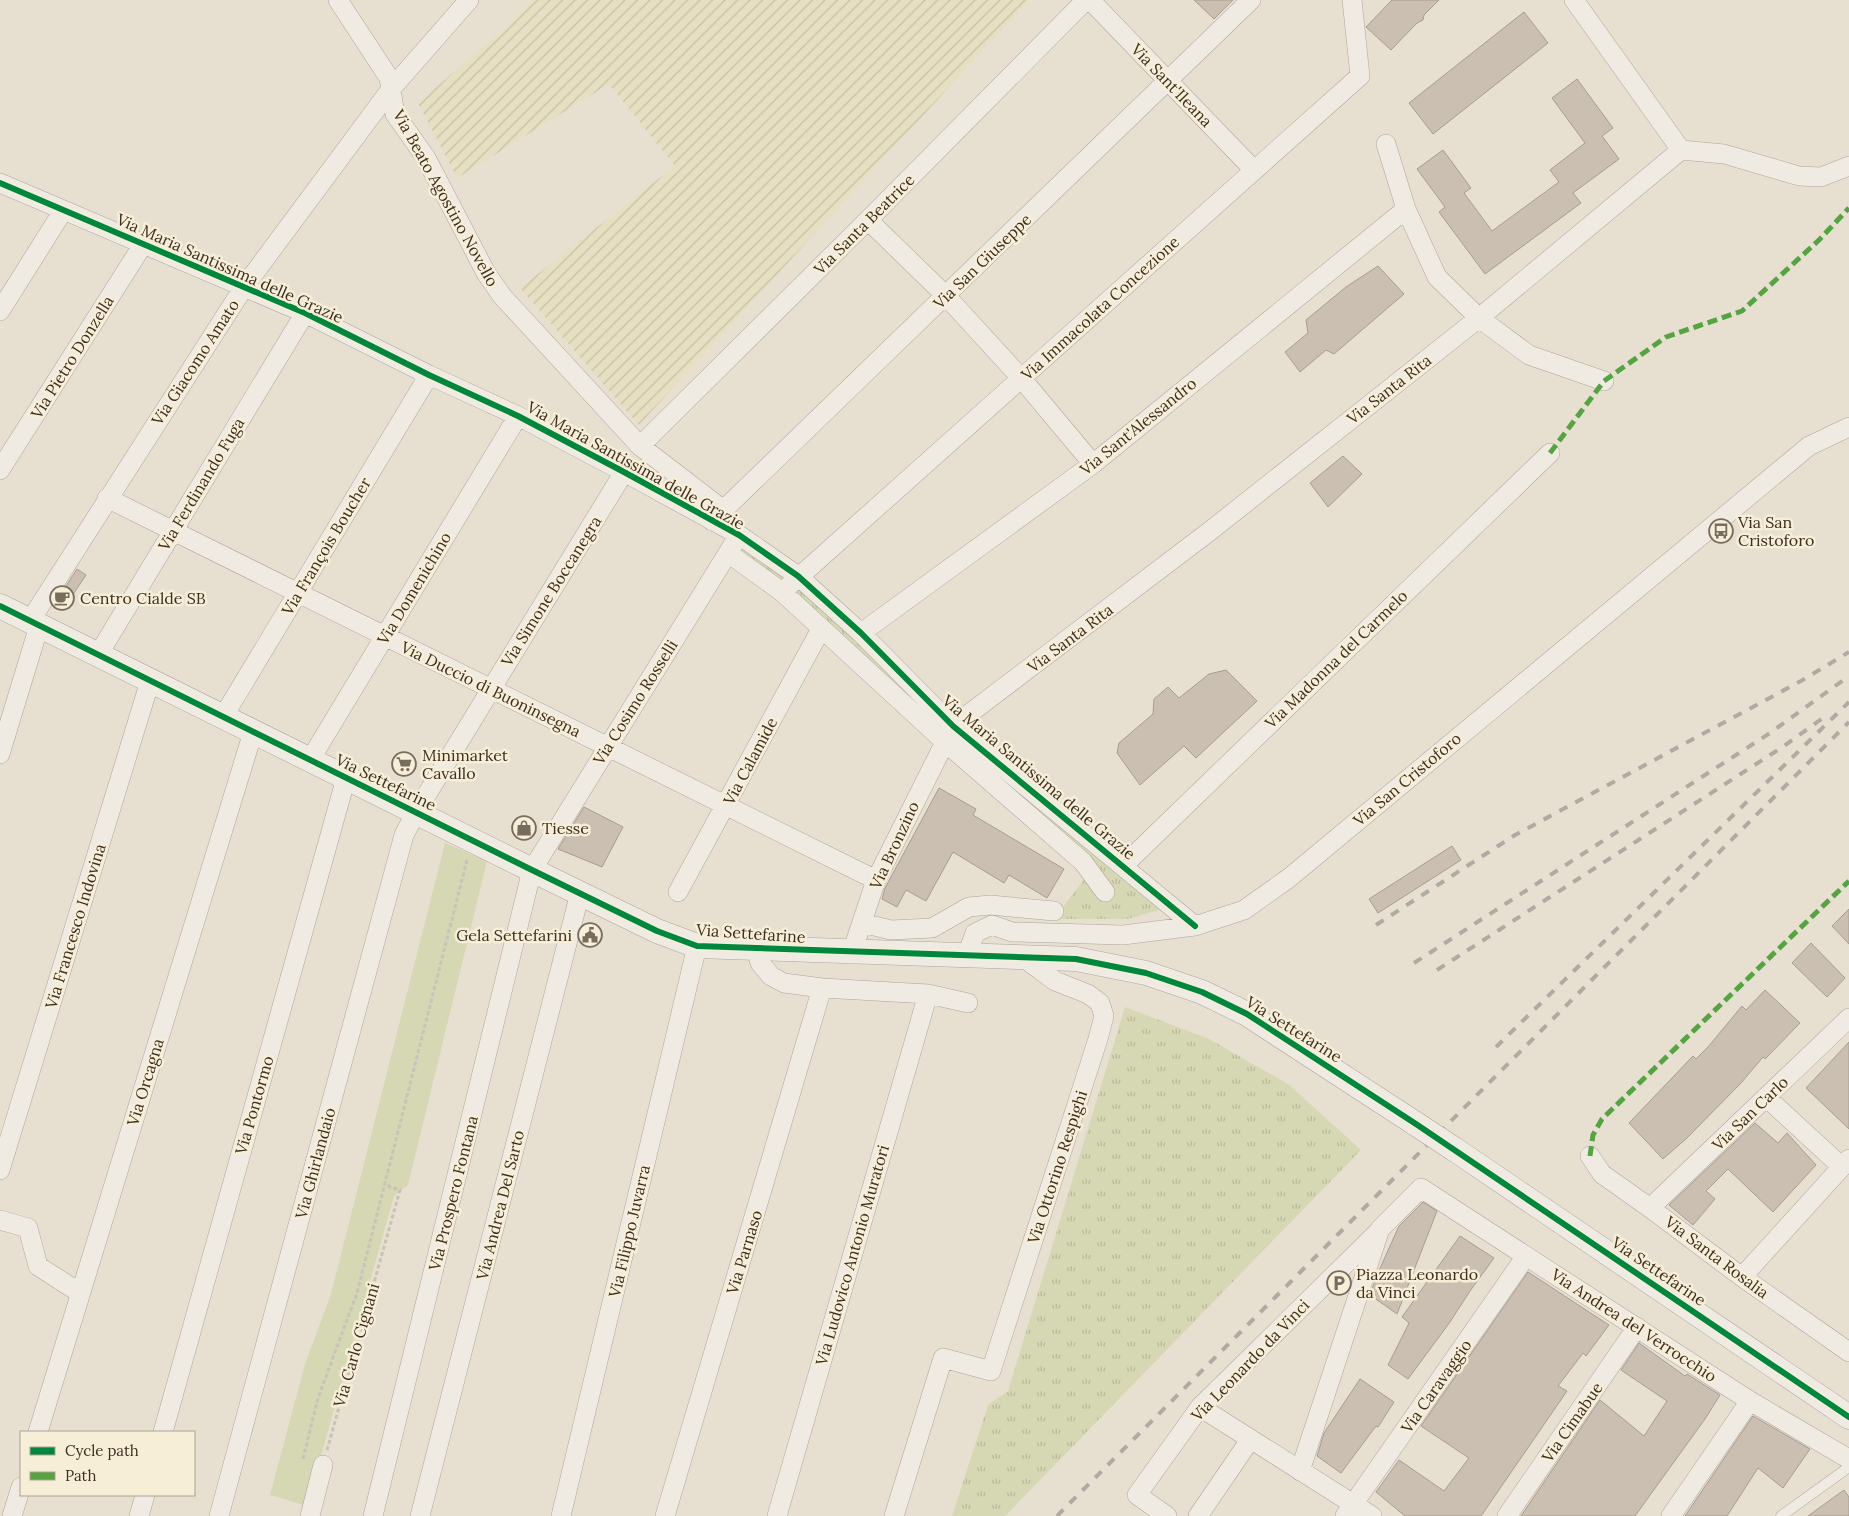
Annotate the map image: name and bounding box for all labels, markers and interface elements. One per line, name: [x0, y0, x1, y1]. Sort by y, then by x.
street label: Via Sant'Ileana: [1127, 38, 1217, 131]
street label: Via Beato Agostino Novello: [388, 105, 503, 290]
street label: Via Santa Beatrice: [809, 169, 919, 279]
street label: Via Maria Santissima delle Grazie: [113, 208, 347, 327]
street label: Via San Giuseppe: [928, 209, 1035, 314]
street label: Via Immacolata Concezione: [1016, 231, 1183, 385]
street label: Via Pietro Donzella: [26, 292, 118, 423]
street label: Via Giacomo Amato: [146, 295, 243, 429]
street label: Via Santa Rita: [1342, 350, 1435, 429]
street label: Via Sant'Alessandro: [1075, 373, 1200, 480]
street label: Via Maria Santissima delle Grazie: [523, 396, 749, 534]
street label: Via Ferdinando Fuga: [153, 414, 249, 555]
street label: Via François Boucher: [276, 473, 375, 619]
street label: Via Simone Boccanegra: [496, 512, 606, 671]
place label: Via San Cristoforo: [1737, 512, 1814, 550]
bus stop icon: Via San Cristoforo: [1708, 518, 1734, 544]
street label: Via Domenichino: [372, 528, 455, 649]
cafe icon: Centro Cialde SB: [49, 585, 75, 611]
street label: Via Madonna del Carmelo: [1260, 586, 1412, 733]
place label: Centro Cialde SB: [80, 588, 206, 608]
street label: Via Santa Rita: [1022, 599, 1117, 677]
street label: Via Duccio di Buoninsegna: [397, 636, 584, 741]
street label: Via Cosimo Rosselli: [588, 636, 681, 769]
street label: Via Maria Santissima delle Grazie: [938, 690, 1140, 864]
street label: Via Calamide: [718, 714, 782, 809]
street label: Via San Cristoforo: [1348, 728, 1465, 831]
place label: Minimarket Cavallo: [422, 745, 509, 783]
street label: Via Settefarine: [332, 749, 440, 815]
supermarket icon: Minimarket Cavallo: [391, 751, 417, 777]
street label: Via Bronzino: [865, 798, 923, 893]
shop icon: Tiesse: [511, 815, 537, 841]
place label: Tiesse: [542, 818, 589, 838]
street label: Via Francesco Indovina: [40, 841, 110, 1012]
street label: Via Settefarine: [695, 919, 807, 947]
public building icon: Gela Settefarini: [577, 922, 603, 948]
place label: Gela Settefarini: [456, 925, 572, 945]
street label: Via Settefarine: [1241, 991, 1346, 1067]
street label: Via Orcagna: [122, 1036, 168, 1129]
street label: Via Pontormo: [230, 1053, 278, 1158]
street label: Via San Carlo: [1707, 1072, 1792, 1155]
street label: Via Ottorino Respighi: [1022, 1088, 1091, 1247]
street label: Via Ghirlandaio: [290, 1105, 339, 1222]
street label: Via Prospero Fontana: [424, 1113, 482, 1273]
street label: Via Andrea Del Sarto: [471, 1128, 528, 1283]
street label: Via Ludovico Antonio Muratori: [811, 1142, 893, 1369]
street label: Via Filippo Juvarra: [604, 1163, 654, 1300]
street label: Via Parnaso: [721, 1208, 766, 1297]
street label: Via Santa Rosalia: [1660, 1211, 1773, 1303]
street label: Via Settefarine: [1607, 1232, 1710, 1310]
street label: Via Andrea del Verrocchio: [1547, 1263, 1720, 1386]
place label: Piazza Leonardo da Vinci: [1356, 1264, 1478, 1302]
parking icon: Piazza Leonardo da Vinci: [1326, 1270, 1352, 1296]
street label: Via Carlo Cignani: [328, 1281, 383, 1410]
street label: Via Leonardo da Vinci: [1186, 1295, 1313, 1426]
street label: Via Caravaggio: [1396, 1335, 1476, 1437]
street label: Via Cimabue: [1537, 1378, 1607, 1467]
legend: [20, 1431, 195, 1496]
text: Cycle path: [65, 1441, 139, 1460]
text: Path: [65, 1466, 96, 1485]

